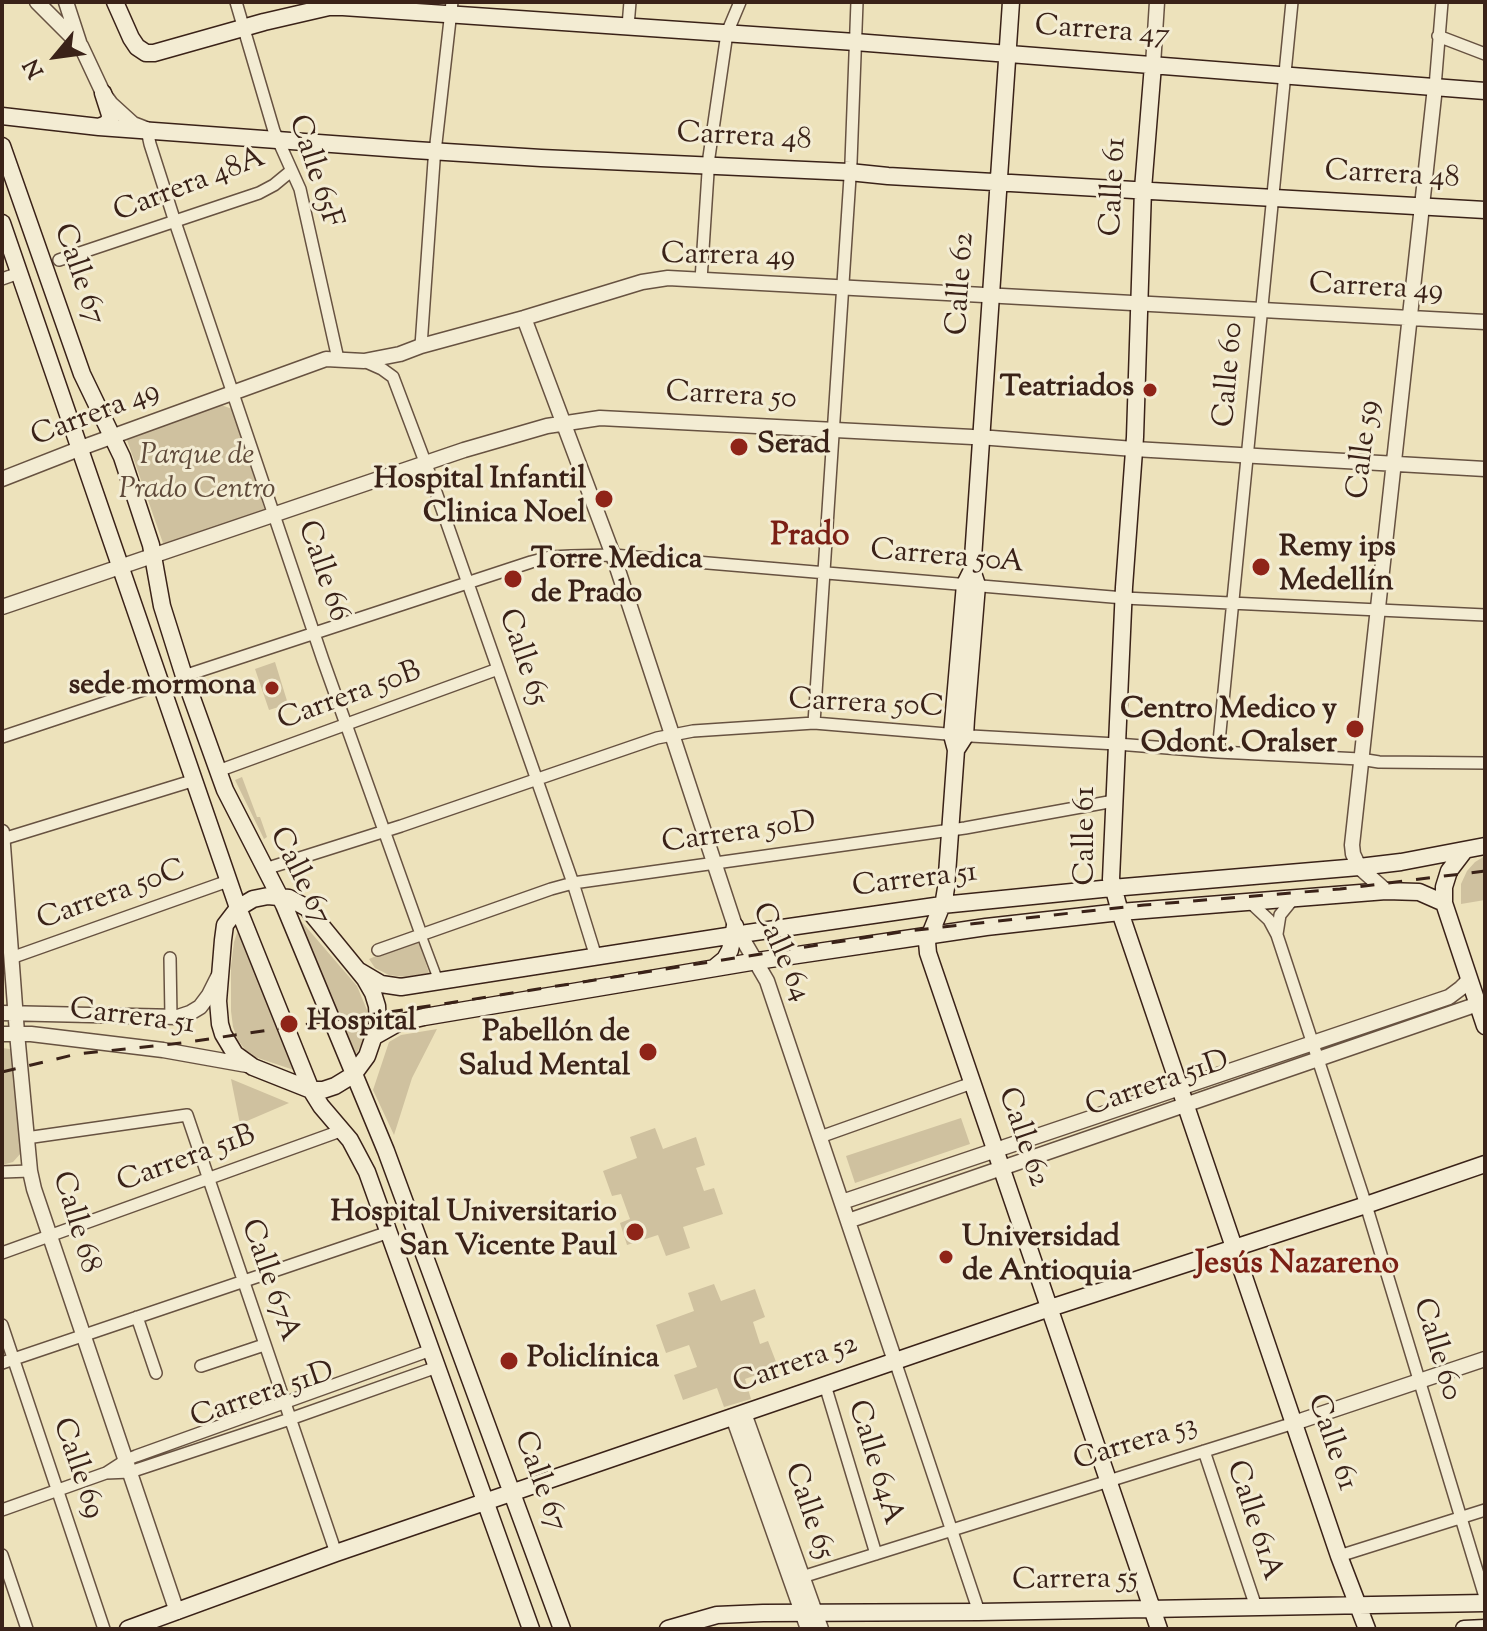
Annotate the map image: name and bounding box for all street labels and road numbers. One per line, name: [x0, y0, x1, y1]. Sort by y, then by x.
street label: Carrera 47: [1033, 10, 1171, 56]
street label: Calle 65F: [278, 111, 348, 233]
street label: Carrera 48: [676, 117, 812, 161]
street label: Calle 61: [1095, 137, 1137, 237]
street label: Carrera 48A: [109, 142, 271, 232]
street label: Carrera 48: [1324, 155, 1460, 199]
street label: Calle 67: [43, 220, 111, 330]
street label: Calle 62: [941, 231, 985, 337]
street label: Carrera 49: [660, 239, 796, 277]
street label: Carrera 49: [1308, 269, 1444, 311]
street label: Calle 60: [1208, 321, 1254, 429]
street label: Carrera 49: [27, 375, 165, 457]
street label: Carrera 50: [665, 377, 797, 419]
street label: Calle 59: [1342, 399, 1390, 501]
street label: Calle 66: [287, 517, 355, 627]
street label: Carrera 50A: [869, 534, 1025, 584]
street label: Calle 65: [488, 605, 554, 711]
street label: Carrera 50B: [273, 655, 427, 741]
street label: Carrera 50C: [787, 684, 945, 728]
street label: Calle 61: [1070, 786, 1106, 886]
street label: Carrera 50D: [660, 806, 818, 864]
street label: Calle 67: [259, 822, 337, 932]
street label: Carrera 50C: [33, 854, 191, 940]
street label: Carrera 51: [850, 856, 980, 908]
street label: Calle 64: [741, 898, 817, 1008]
street label: Carrera 51: [67, 993, 197, 1045]
street label: Carrera 51D: [1082, 1045, 1234, 1127]
street label: Calle 62: [987, 1083, 1055, 1193]
street label: Carrera 51B: [113, 1119, 261, 1203]
street label: Calle 68: [42, 1168, 106, 1278]
street label: Calle 67A: [230, 1215, 306, 1347]
street label: Calle 60: [1402, 1294, 1468, 1406]
street label: Carrera 52: [729, 1328, 863, 1404]
street label: Carrera 51D: [187, 1356, 339, 1438]
street label: Calle 61: [1297, 1390, 1363, 1496]
street label: Calle 64A: [837, 1396, 909, 1530]
street label: Carrera 53: [1070, 1409, 1202, 1481]
street label: Calle 69: [42, 1414, 110, 1524]
street label: Calle 67: [503, 1427, 573, 1537]
street label: Calle 61A: [1216, 1457, 1288, 1585]
street label: Calle 65: [774, 1459, 840, 1565]
street label: Carrera 55: [1012, 1563, 1138, 1601]

